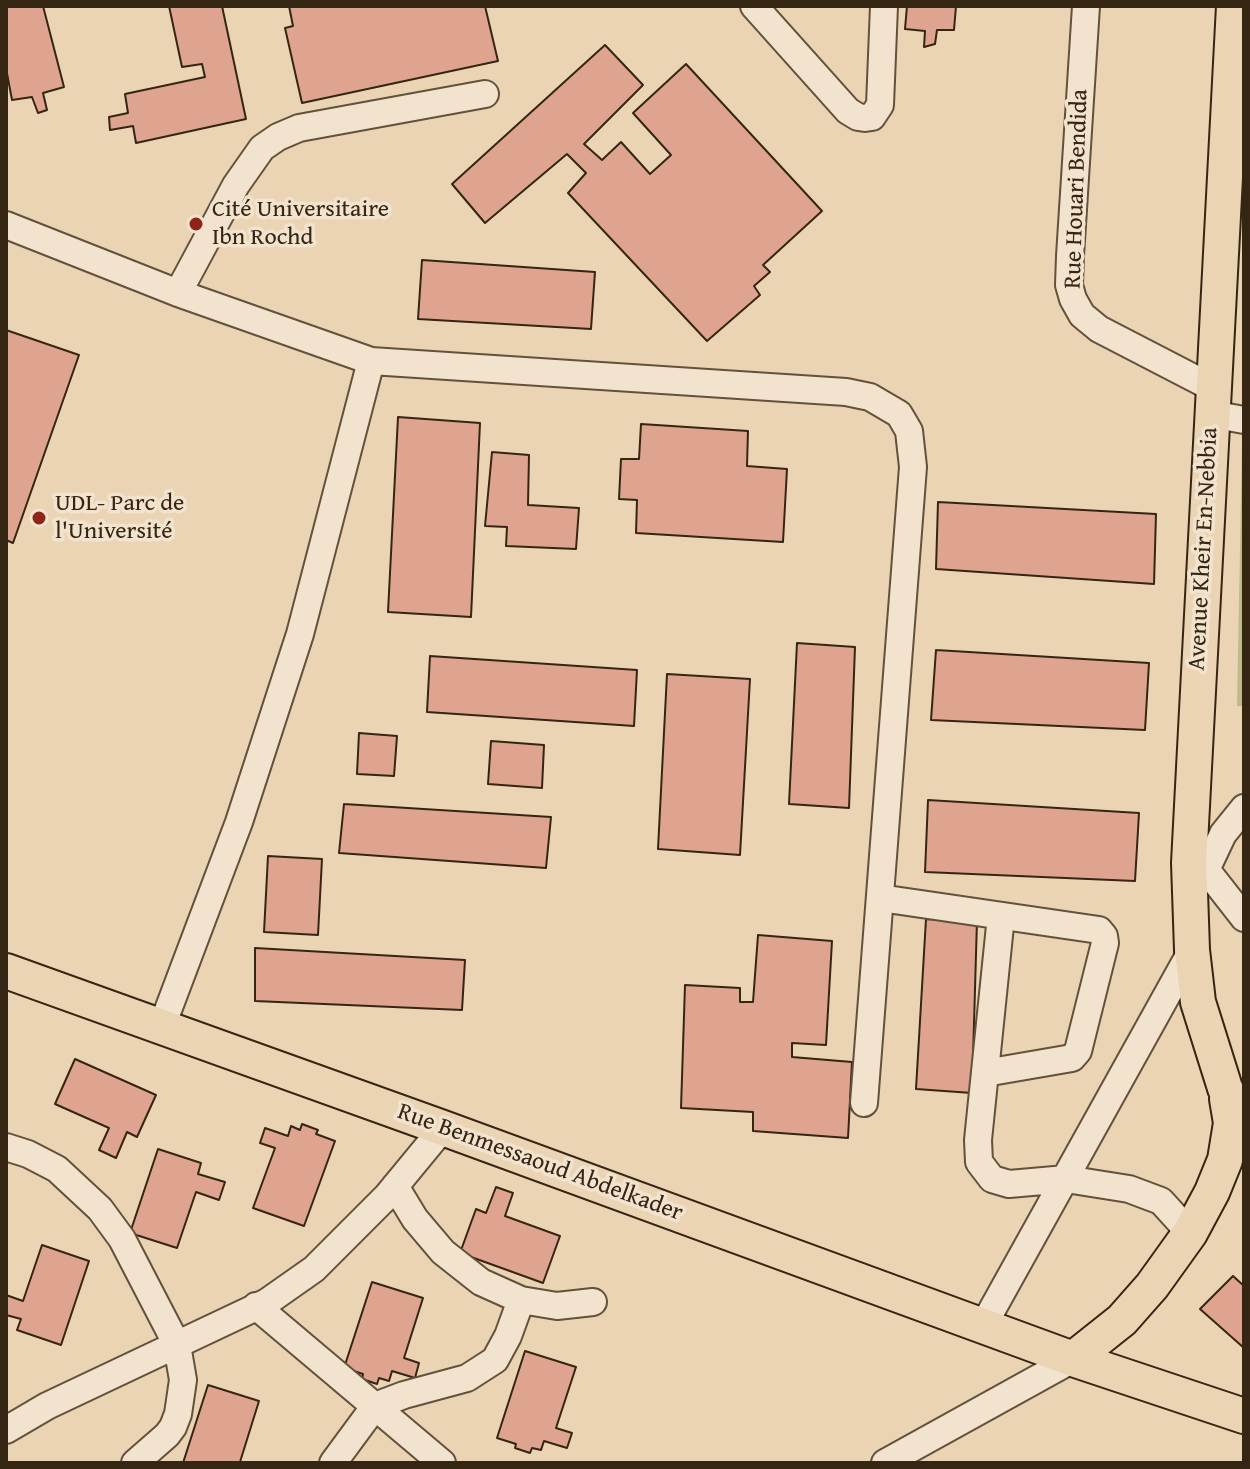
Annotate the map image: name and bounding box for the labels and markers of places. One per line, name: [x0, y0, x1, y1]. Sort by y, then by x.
place label: Cité Universitaire Ibn Rochd: [212, 196, 389, 252]
marker: Cité Universitaire Ibn Rochd: [187, 215, 205, 233]
place label: UDL- Parc de l'Université: [55, 490, 184, 546]
marker: UDL- Parc de l'Université: [30, 509, 48, 527]

